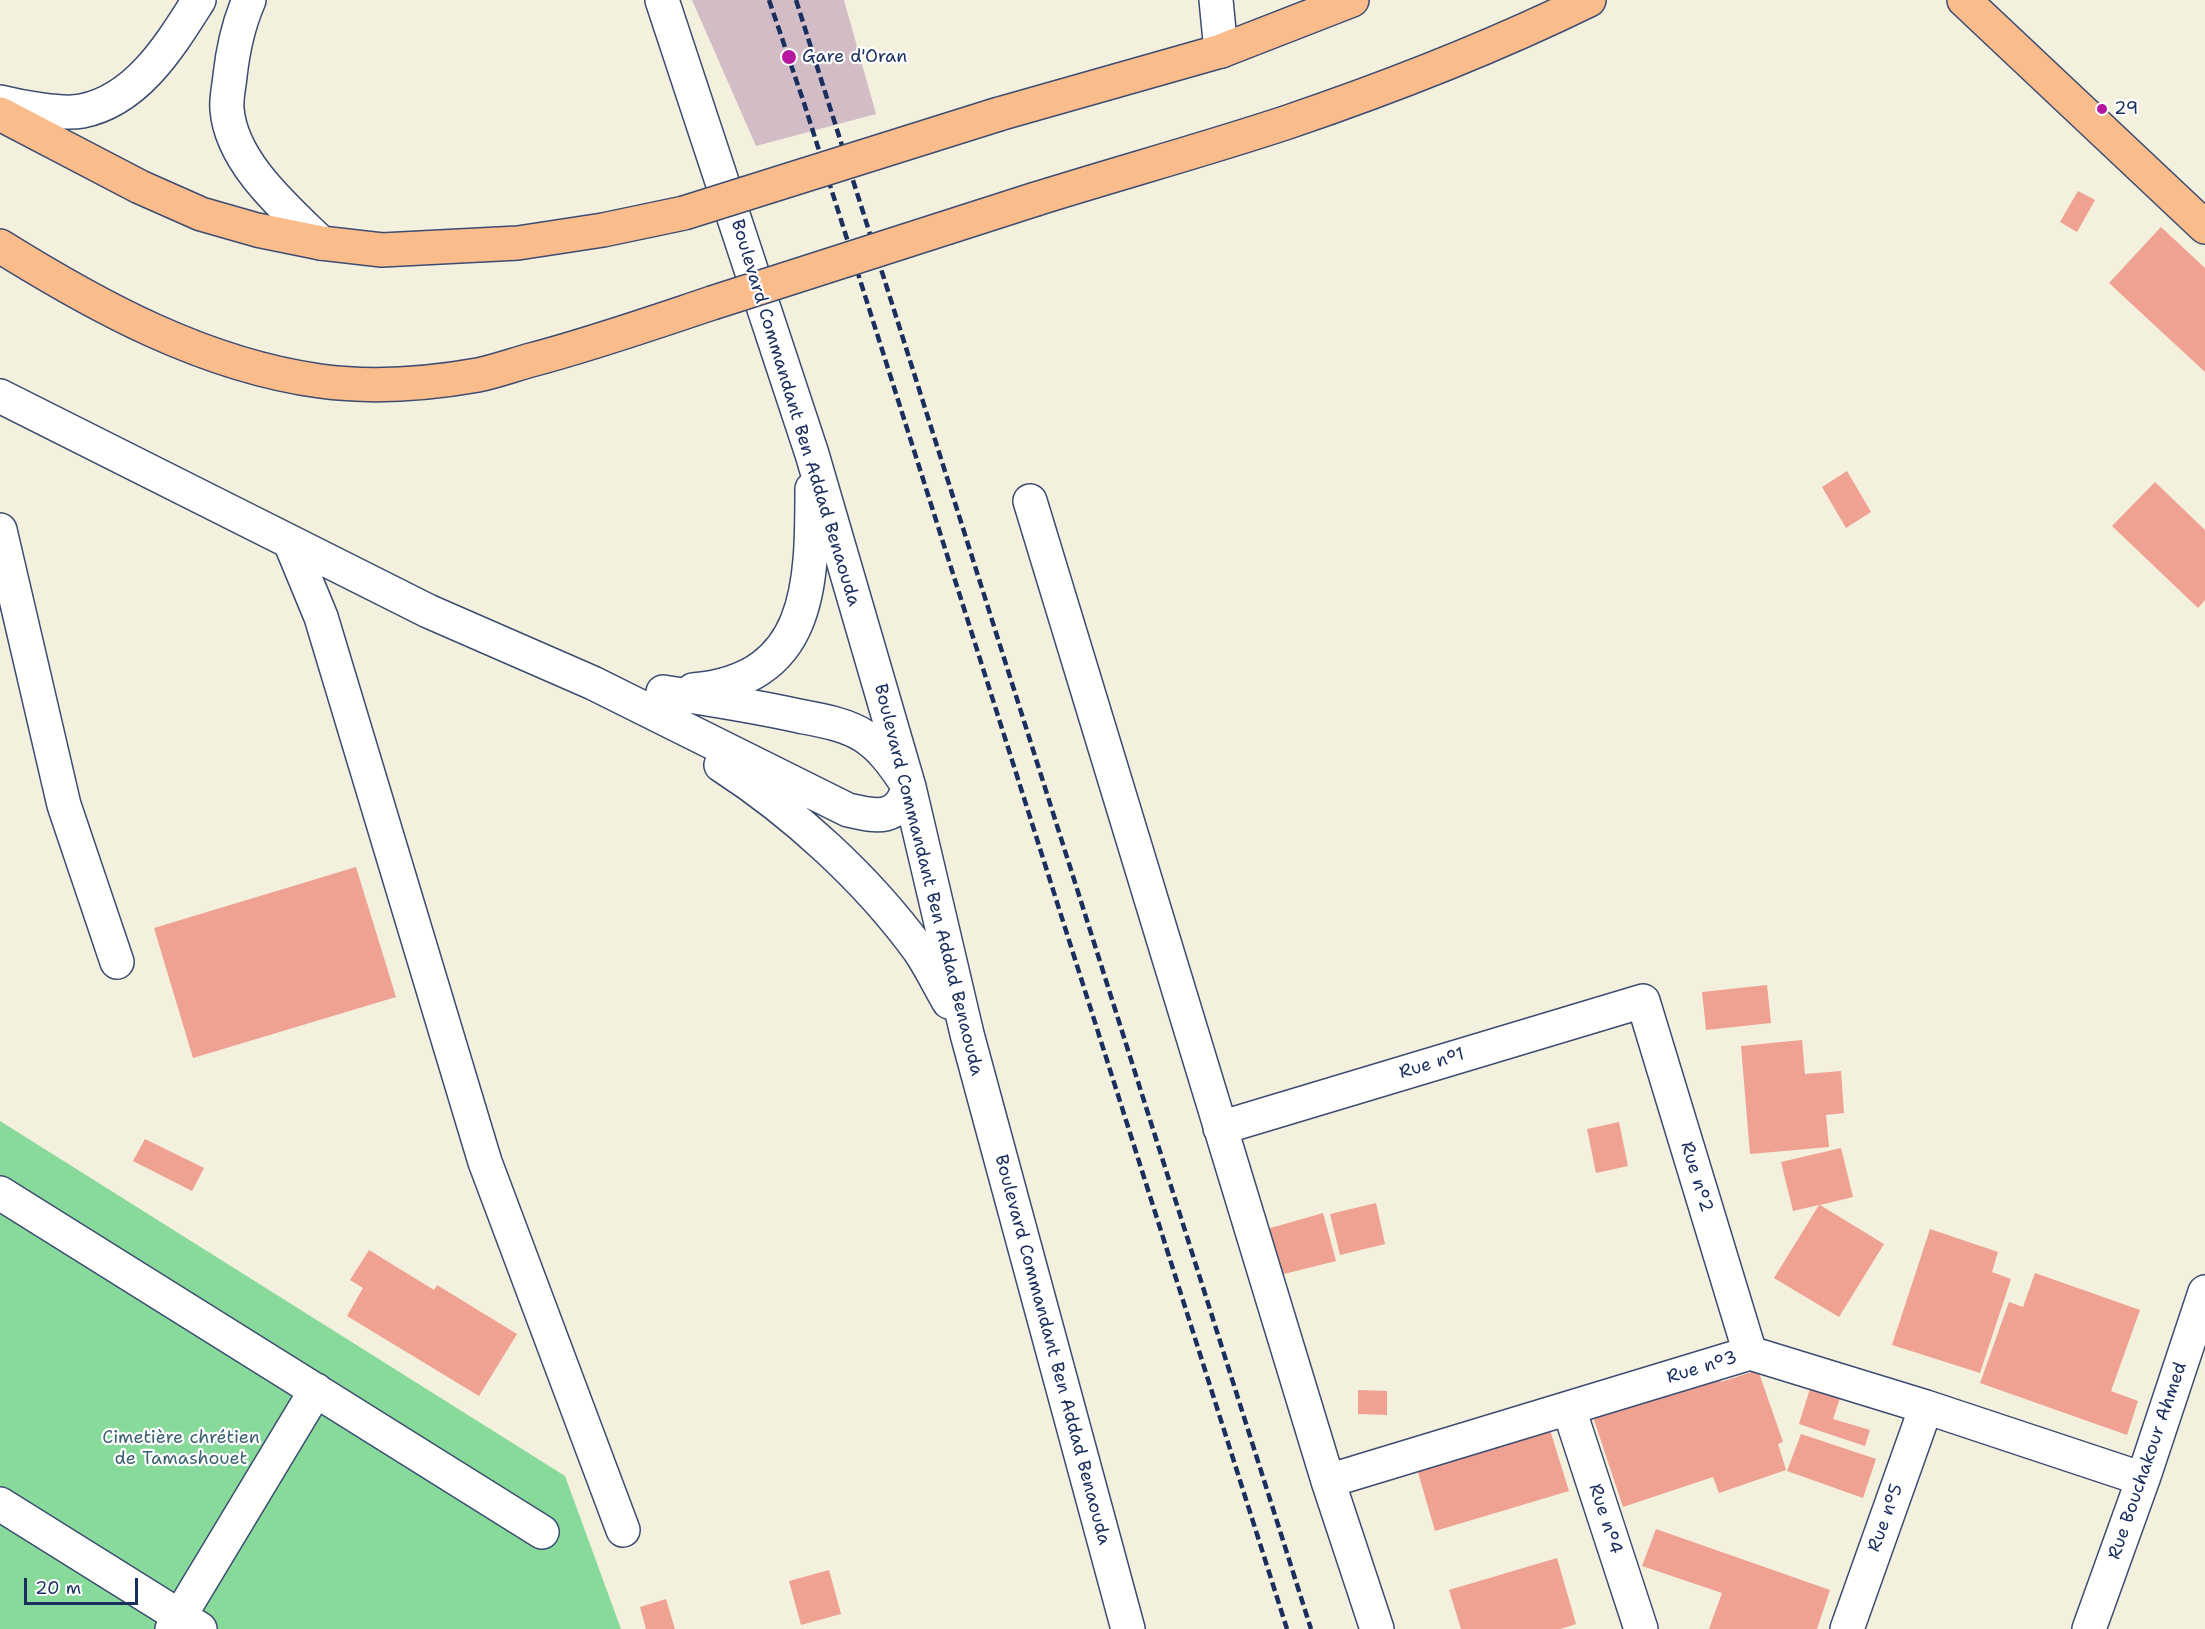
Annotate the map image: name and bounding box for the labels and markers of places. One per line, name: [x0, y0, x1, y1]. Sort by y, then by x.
place label: Gare d'Oran: [802, 46, 907, 68]
marker: Gare d'Oran: [780, 48, 798, 66]
place label: 29: [2114, 98, 2138, 120]
marker: 29: [2095, 102, 2109, 116]

